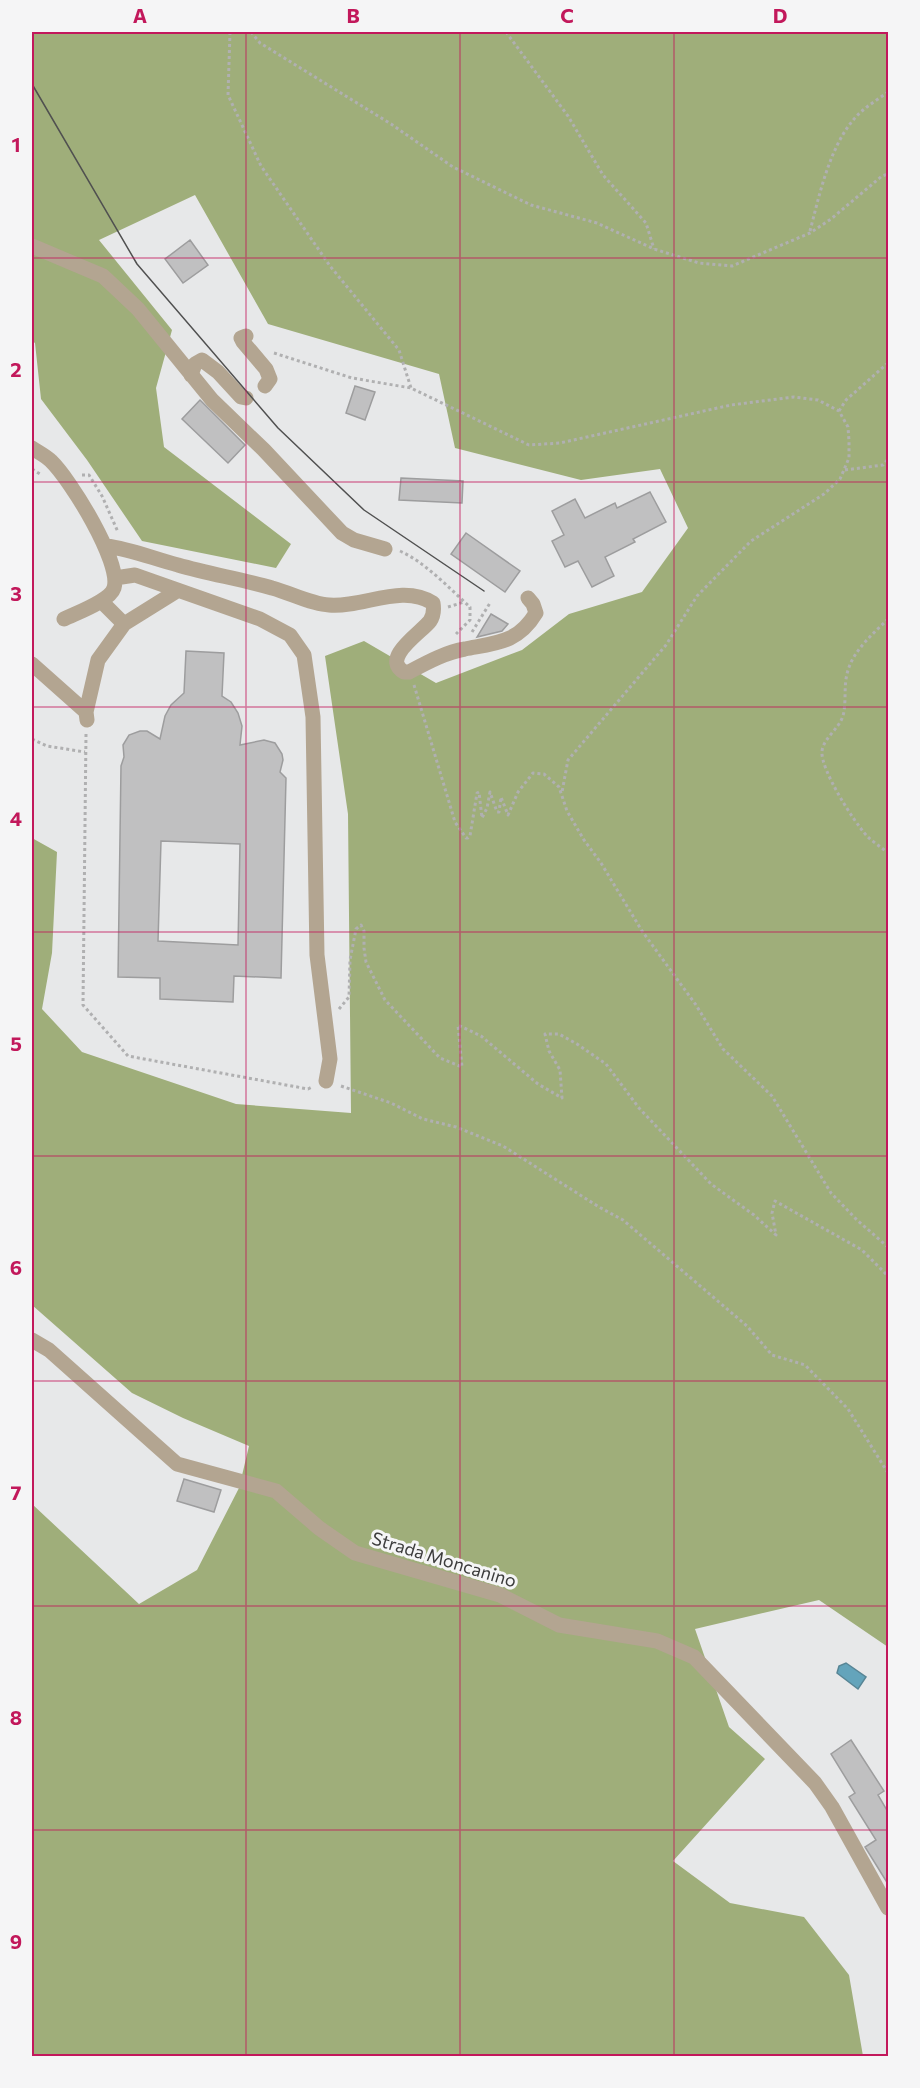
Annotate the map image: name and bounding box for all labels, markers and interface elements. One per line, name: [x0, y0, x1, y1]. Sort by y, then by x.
text: A: [133, 3, 147, 27]
text: B: [346, 3, 360, 27]
text: C: [560, 3, 574, 27]
text: D: [773, 3, 787, 27]
text: 1: [11, 132, 21, 156]
text: 2: [10, 357, 22, 381]
text: 3: [10, 581, 22, 605]
text: 4: [10, 806, 22, 830]
text: 5: [10, 1031, 22, 1055]
text: 6: [10, 1255, 22, 1279]
text: 7: [11, 1480, 22, 1504]
street label: Strada Moncanino: [369, 1527, 519, 1591]
text: 8: [10, 1705, 22, 1729]
text: 9: [10, 1929, 22, 1953]

